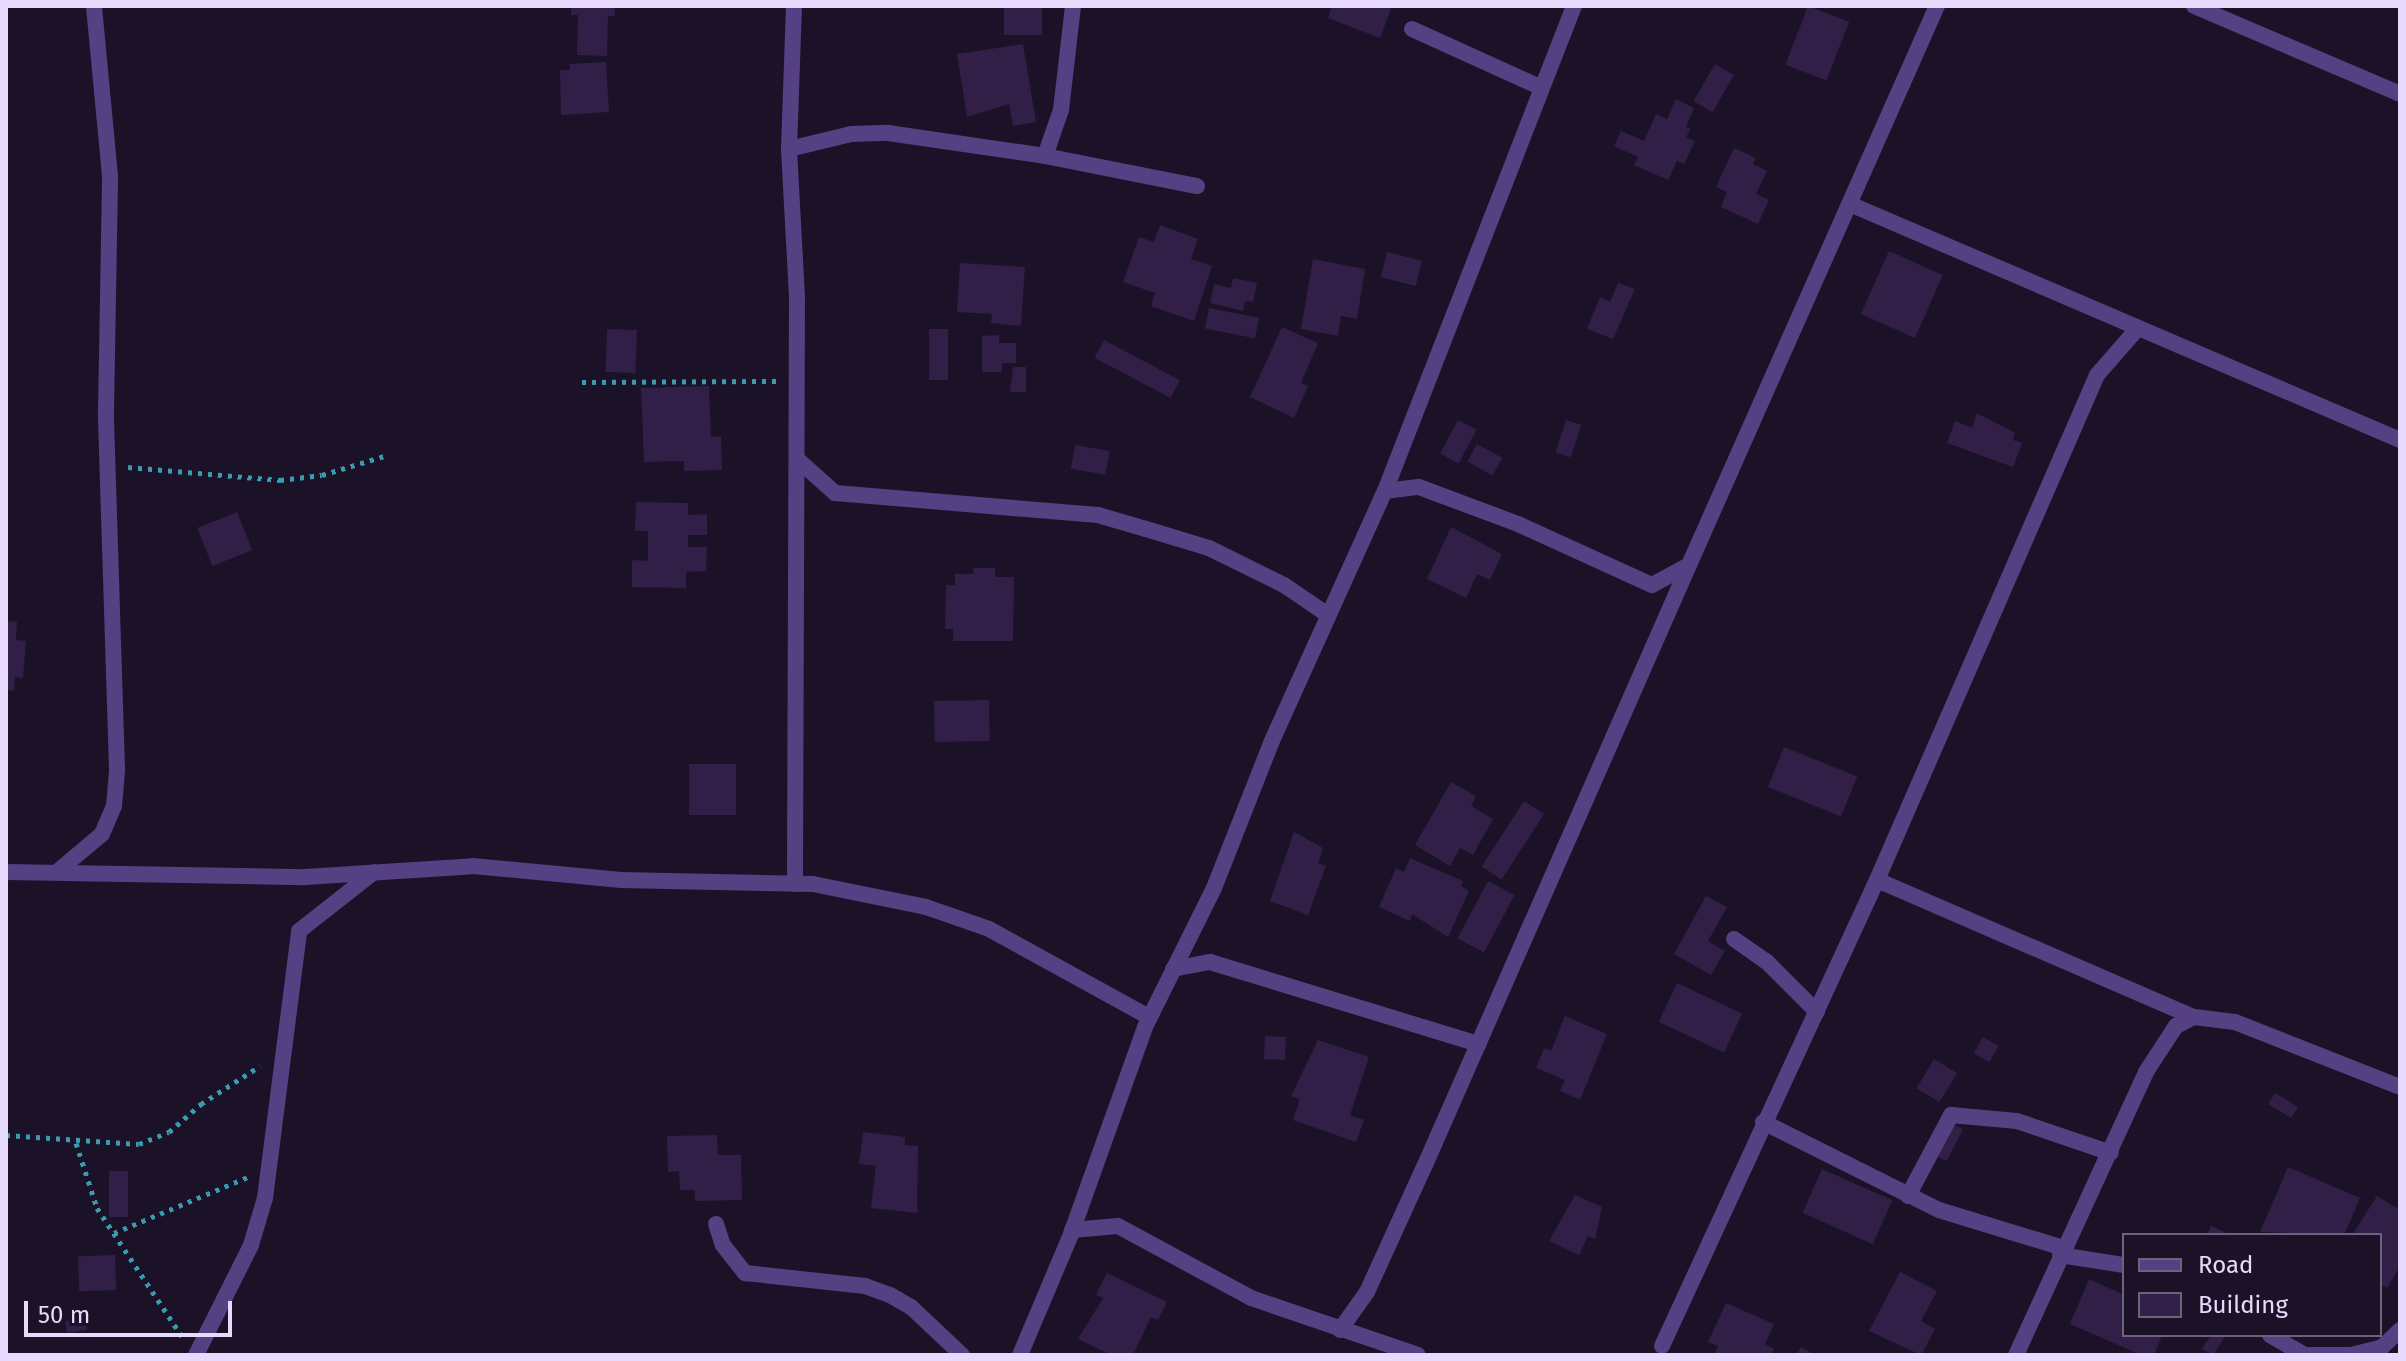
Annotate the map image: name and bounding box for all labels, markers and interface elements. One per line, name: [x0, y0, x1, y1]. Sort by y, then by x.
legend: [2122, 1233, 2382, 1337]
text: Road: [2198, 1251, 2253, 1279]
scale bar: [28, 1285, 236, 1335]
text: Building: [2198, 1291, 2288, 1319]
text: 50 m: [38, 1301, 90, 1329]

